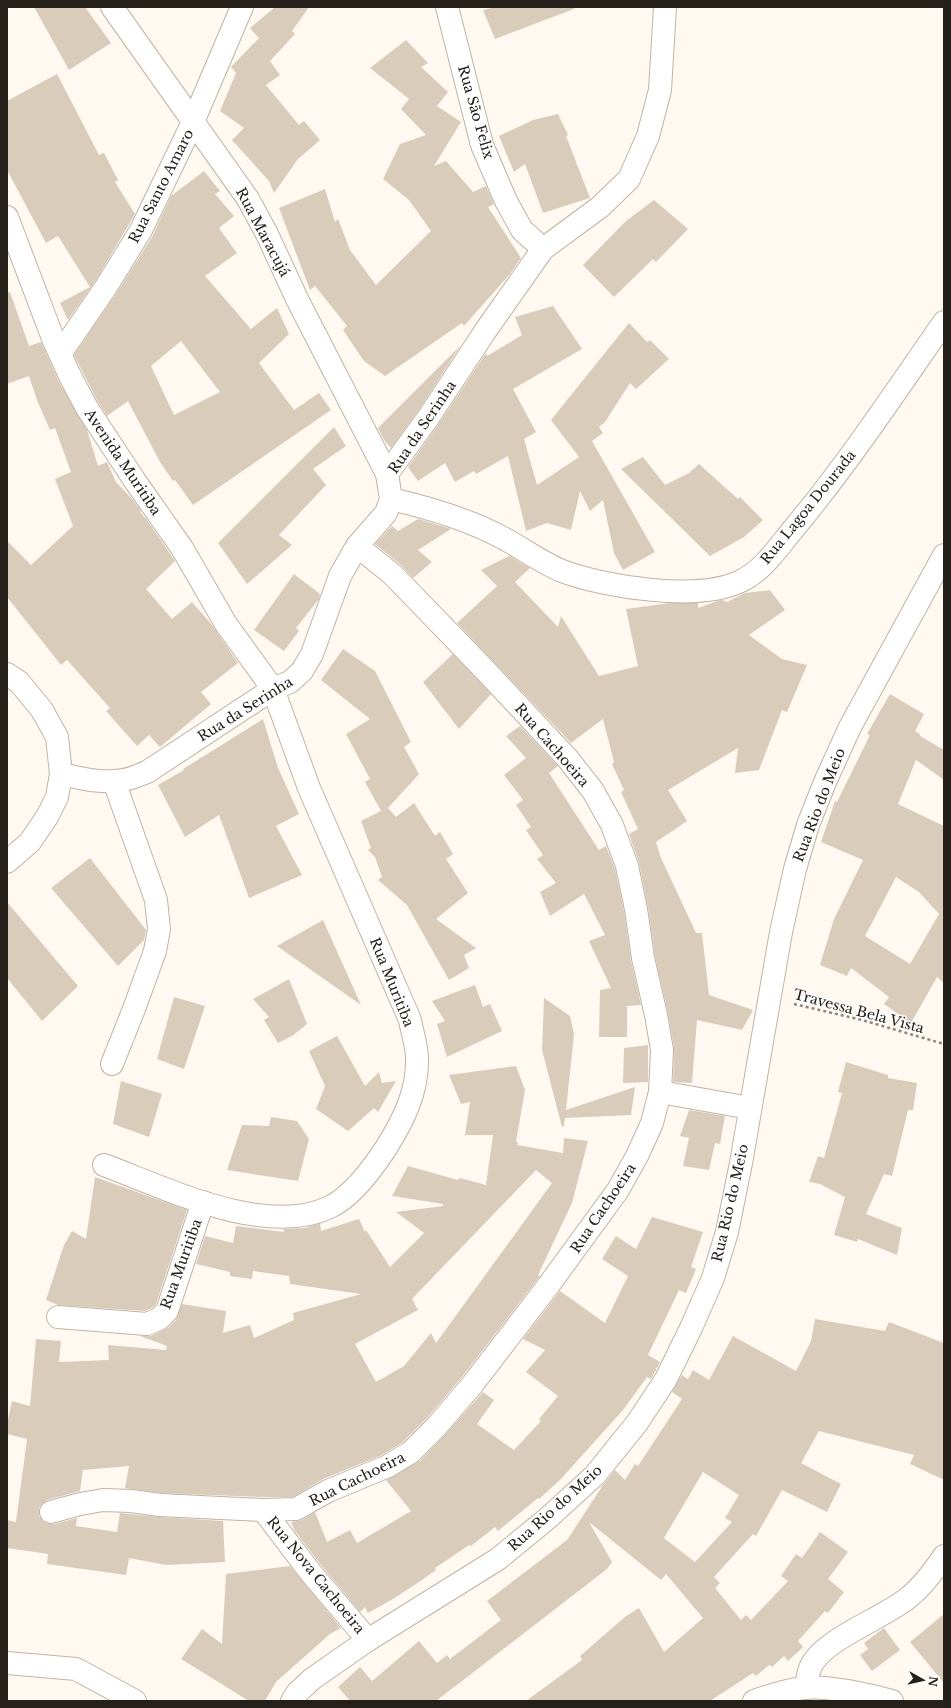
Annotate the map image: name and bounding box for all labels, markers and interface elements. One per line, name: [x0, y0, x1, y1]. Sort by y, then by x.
street label: Rua São Felix: [454, 63, 498, 161]
street label: Rua Santo Amaro: [124, 126, 198, 246]
street label: Rua Maracujá: [232, 184, 294, 280]
street label: Rua da Serinha: [384, 377, 460, 477]
street label: Avenida Muritiba: [80, 405, 165, 519]
street label: Rua Lagoa Dourada: [756, 446, 860, 568]
street label: Rua da Serinha: [194, 672, 296, 745]
street label: Rua Cachoeira: [511, 700, 593, 791]
street label: Rua Rio do Meio: [789, 746, 849, 864]
street label: Rua Muritiba: [366, 935, 418, 1030]
street label: Travessa Bela Vista: [792, 985, 926, 1037]
street label: Rua Rio do Meio: [708, 1142, 752, 1264]
street label: Rua Cachoeira: [566, 1159, 640, 1256]
street label: Rua Muritiba: [156, 1216, 206, 1312]
street label: Rua Cachoeira: [306, 1448, 408, 1510]
street label: Rua Rio do Meio: [504, 1461, 606, 1555]
street label: Rua Nova Cachoeira: [263, 1513, 369, 1637]
north arrow: [903, 1660, 943, 1700]
text: N: [925, 1675, 941, 1688]

